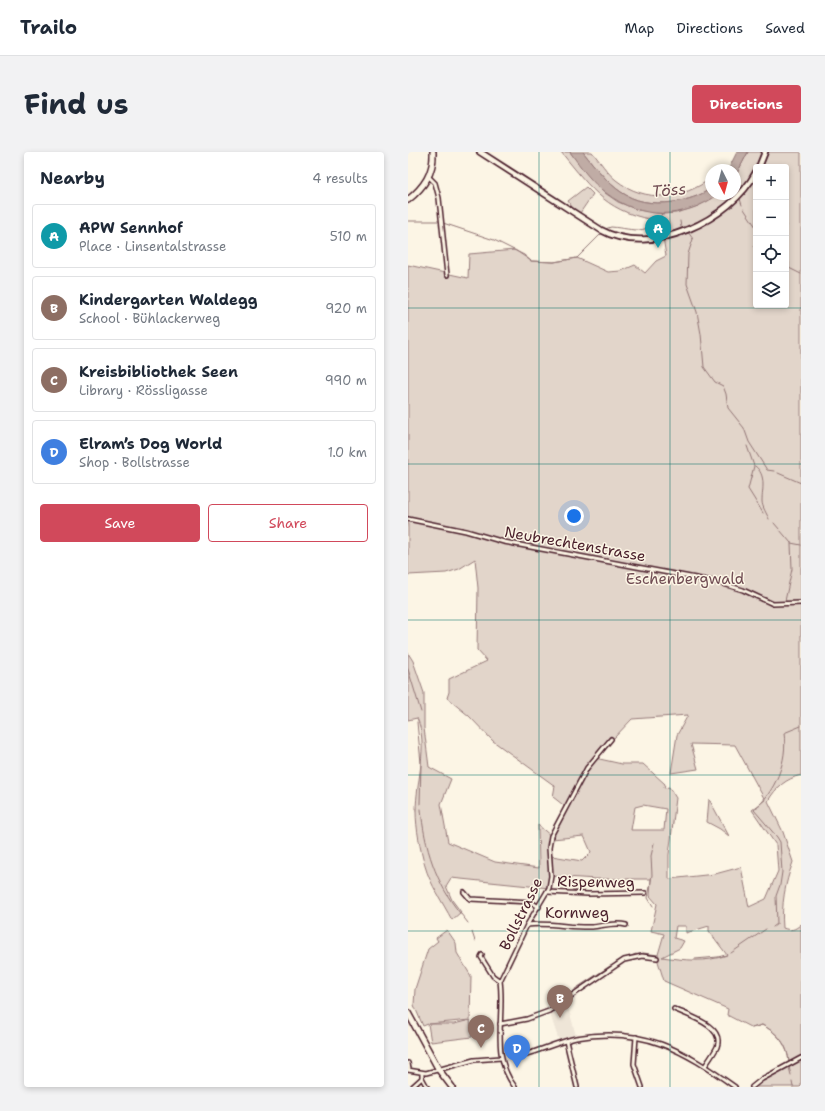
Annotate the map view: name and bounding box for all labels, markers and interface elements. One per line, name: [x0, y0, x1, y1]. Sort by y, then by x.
text: Trailo: [20, 15, 77, 40]
text: Map: [625, 19, 655, 37]
text: Directions: [677, 19, 743, 37]
text: Saved: [765, 19, 805, 37]
text: Find us: [24, 85, 129, 123]
button: Directions: [692, 85, 801, 123]
north arrow: [705, 164, 741, 200]
map controls: [753, 164, 789, 308]
button: +: [753, 164, 789, 200]
text: Nearby: [40, 167, 105, 189]
text: 4 results: [312, 170, 368, 187]
water label: Töss: [651, 178, 687, 202]
button: −: [753, 200, 789, 236]
pin: A: [645, 215, 671, 248]
text: APW Sennhof: [79, 218, 183, 238]
text: A: [49, 228, 59, 245]
text: 510 m: [330, 228, 367, 245]
button: locate: [753, 236, 789, 272]
text: Place · Linsentalstrasse: [79, 238, 226, 255]
button: layers: [753, 272, 789, 308]
text: Kindergarten Waldegg: [79, 290, 257, 310]
text: B: [50, 300, 58, 317]
text: 920 m: [325, 300, 367, 317]
text: School · Bühlackerweg: [79, 310, 220, 327]
text: Kreisbibliothek Seen: [79, 362, 238, 382]
text: C: [50, 372, 58, 389]
text: 990 m: [325, 372, 367, 389]
text: Library · Rössligasse: [79, 382, 208, 399]
text: Elram’s Dog World: [79, 434, 222, 454]
text: D: [49, 444, 59, 461]
text: 1.0 km: [328, 444, 367, 461]
text: Shop · Bollstrasse: [79, 454, 190, 471]
button: Save: [40, 504, 200, 542]
button: Share: [208, 504, 368, 542]
your location: [564, 506, 584, 526]
street label: Neubrechtenstrasse: [503, 522, 647, 566]
park label: Eschenbergwald: [626, 569, 745, 589]
street label: Rispenweg: [557, 871, 635, 893]
street label: Bollstrasse: [495, 874, 547, 954]
street label: Kornweg: [545, 903, 609, 923]
pin: B: [547, 985, 573, 1018]
pin: C: [468, 1015, 494, 1048]
pin: D: [504, 1035, 530, 1068]

